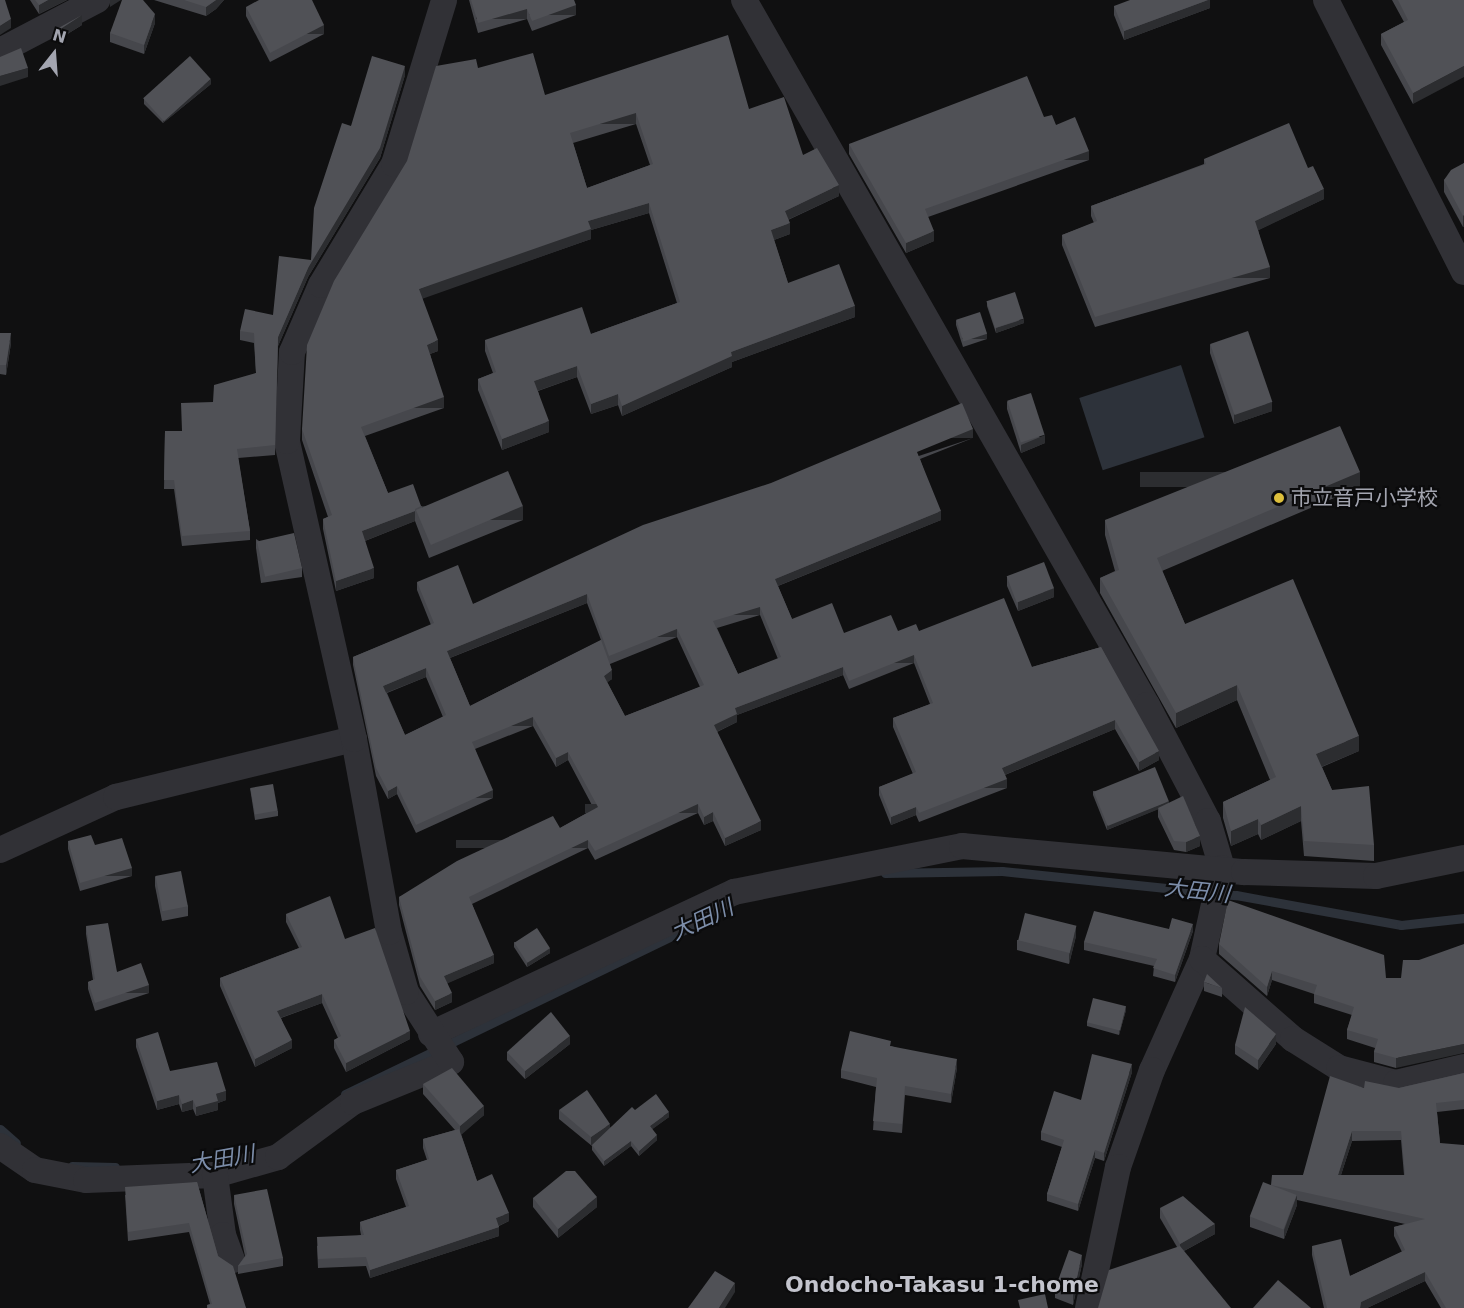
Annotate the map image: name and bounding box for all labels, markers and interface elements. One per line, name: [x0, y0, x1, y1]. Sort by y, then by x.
north arrow: [24, 24, 84, 84]
text: N: [50, 25, 69, 47]
place label: 市立音戸小学校: [1291, 485, 1438, 511]
marker: 市立音戸小学校: [1272, 491, 1286, 505]
water label: 大田川: [1163, 874, 1231, 908]
water label: 大田川: [667, 894, 737, 946]
water label: 大田川: [187, 1140, 257, 1178]
district label: Ondocho-Takasu 1-chome: [785, 1272, 1099, 1298]

